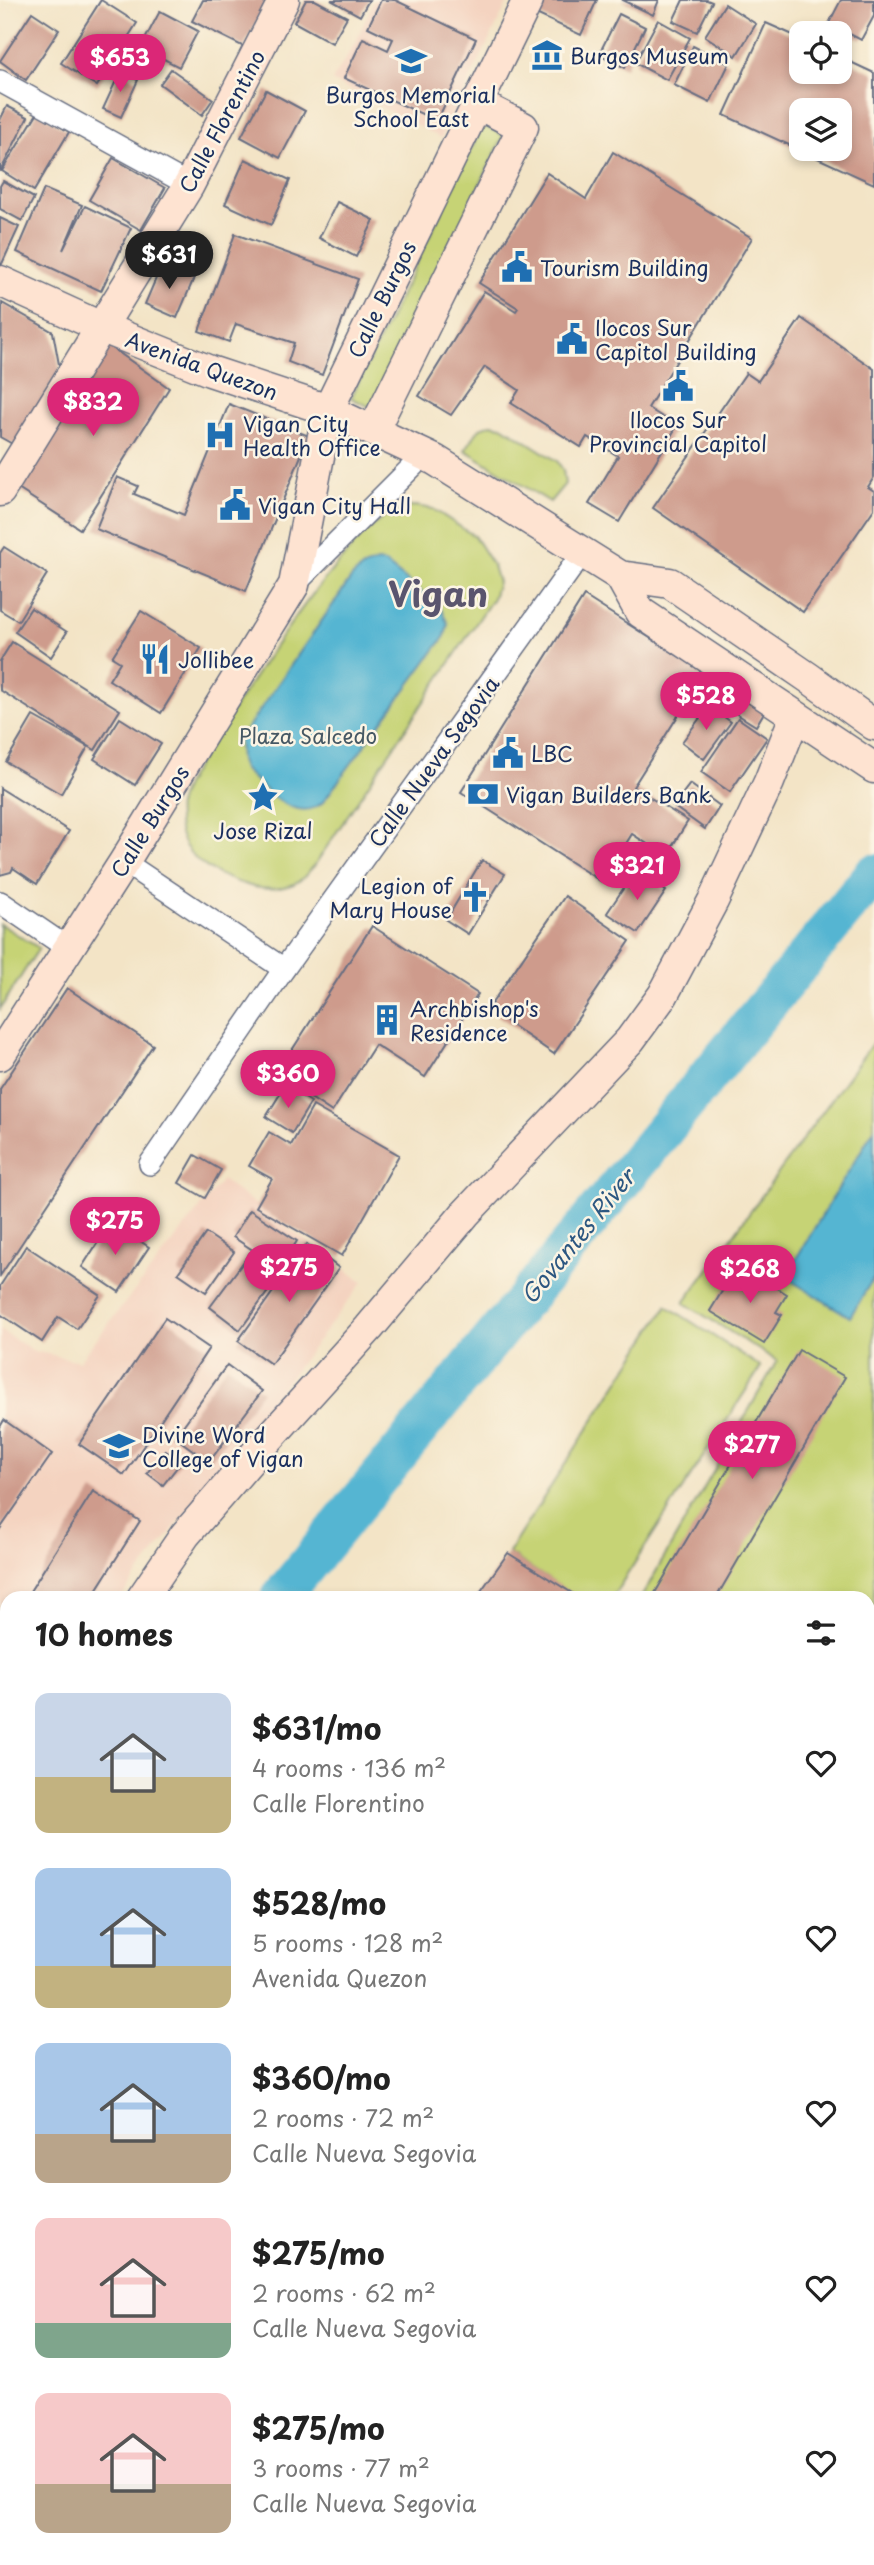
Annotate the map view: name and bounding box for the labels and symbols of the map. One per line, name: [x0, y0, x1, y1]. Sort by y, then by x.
pin: $653: [79, 34, 161, 94]
museum icon: Burgos Museum: [530, 38, 564, 72]
place label: Burgos Museum: [570, 39, 729, 71]
street label: Calle Florentino: [170, 44, 272, 198]
school or university icon: Burgos Memorial School East: [394, 44, 428, 78]
place label: Burgos Memorial School East: [326, 78, 496, 134]
pin: $631: [128, 232, 210, 291]
street label: Calle Burgos: [339, 235, 423, 363]
public building icon: Tourism Building: [500, 250, 534, 284]
place label: Tourism Building: [540, 251, 709, 283]
place label: Ilocos Sur Capitol Building: [595, 311, 757, 367]
public building icon: Ilocos Sur Capitol Building: [555, 322, 589, 356]
street label: Avenida Quezon: [121, 323, 283, 407]
public building icon: Ilocos Sur Provincial Capitol: [661, 369, 695, 403]
pin: $832: [52, 378, 134, 438]
place label: Ilocos Sur Provincial Capitol: [589, 403, 767, 459]
place label: Vigan City Health Office: [243, 407, 381, 463]
hospital icon: Vigan City Health Office: [203, 418, 237, 452]
public building icon: Vigan City Hall: [218, 488, 252, 522]
place label: Vigan City Hall: [258, 489, 411, 521]
district label: Vigan: [388, 566, 488, 619]
restaurant icon: Jollibee: [138, 642, 172, 676]
place label: Jollibee: [178, 643, 254, 675]
street label: Calle Nueva Segovia: [360, 668, 507, 853]
pin: $528: [665, 672, 747, 732]
park label: Plaza Salcedo: [239, 719, 377, 751]
public building icon: LBC: [491, 736, 525, 770]
place label: LBC: [531, 737, 573, 769]
street label: Calle Burgos: [102, 759, 196, 883]
bank icon: Vigan Builders Bank: [466, 777, 500, 811]
place label: Vigan Builders Bank: [506, 778, 711, 810]
place icon: Jose Rizal: [246, 780, 280, 814]
place label: Jose Rizal: [213, 814, 313, 846]
pin: $321: [596, 842, 678, 902]
place label: Legion of Mary House: [330, 869, 454, 925]
church icon: Legion of Mary House: [458, 880, 492, 914]
place label: Archbishop's Residence: [410, 992, 539, 1048]
building icon: Archbishop's Residence: [370, 1003, 404, 1037]
pin: $360: [247, 1050, 329, 1110]
water label: Govantes River: [511, 1158, 645, 1311]
pin: $275: [74, 1198, 156, 1257]
pin: $275: [248, 1244, 330, 1304]
pin: $268: [709, 1246, 791, 1305]
place label: Divine Word College of Vigan: [142, 1418, 304, 1474]
pin: $277: [711, 1422, 793, 1481]
school or university icon: Divine Word College of Vigan: [102, 1429, 136, 1463]

